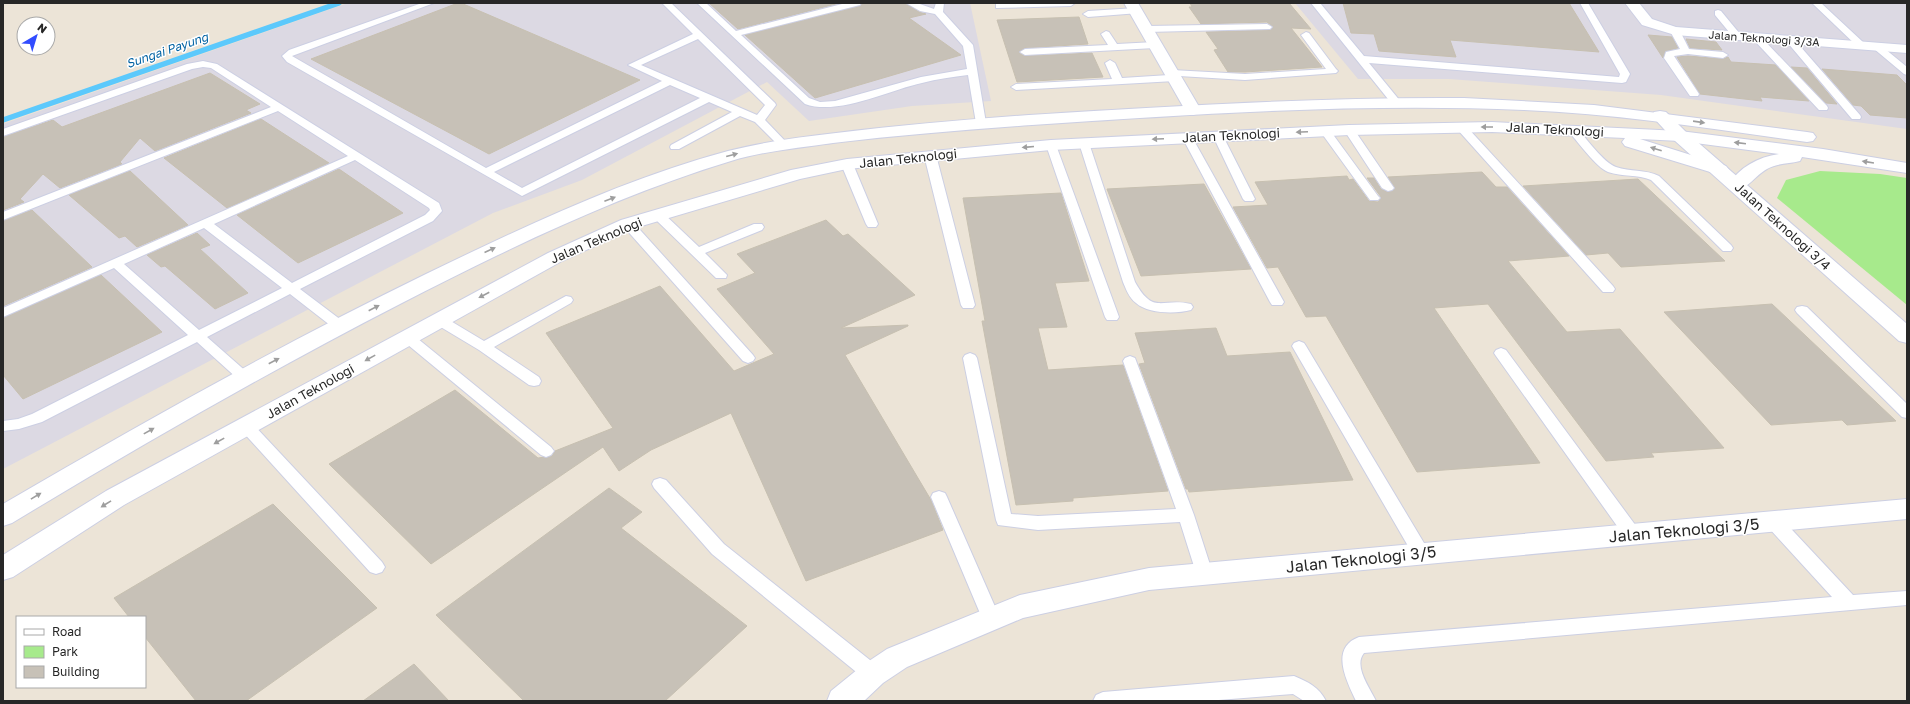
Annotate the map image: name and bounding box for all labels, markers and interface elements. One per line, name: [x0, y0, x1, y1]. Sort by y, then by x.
north arrow: [16, 16, 56, 56]
text: N: [35, 20, 50, 35]
water label: Sungai Payung: [124, 28, 211, 71]
street label: Jalan Teknologi 3/3A: [1708, 28, 1821, 48]
street label: Jalan Teknologi: [1506, 118, 1604, 140]
one-way arrow: [1693, 119, 1705, 125]
street label: Jalan Teknologi: [1182, 124, 1280, 146]
one-way arrow: [1480, 124, 1493, 130]
one-way arrow: [1296, 128, 1308, 135]
one-way arrow: [1152, 135, 1164, 142]
one-way arrow: [1734, 140, 1746, 147]
one-way arrow: [1022, 143, 1034, 150]
street label: Jalan Teknologi: [858, 145, 958, 171]
one-way arrow: [1650, 146, 1662, 152]
one-way arrow: [726, 152, 739, 158]
one-way arrow: [1862, 158, 1875, 164]
street label: Jalan Teknologi 3/4: [1732, 179, 1834, 273]
one-way arrow: [604, 195, 616, 201]
street label: Jalan Teknologi: [548, 213, 644, 267]
one-way arrow: [485, 246, 497, 252]
one-way arrow: [478, 292, 490, 299]
one-way arrow: [368, 305, 380, 311]
one-way arrow: [364, 354, 376, 361]
one-way arrow: [269, 357, 280, 364]
street label: Jalan Teknologi: [263, 360, 357, 422]
one-way arrow: [143, 427, 155, 434]
one-way arrow: [213, 437, 225, 444]
one-way arrow: [30, 493, 42, 500]
one-way arrow: [101, 500, 111, 508]
street label: Jalan Teknologi 3/5: [1608, 513, 1760, 547]
street label: Jalan Teknologi 3/5: [1285, 541, 1437, 577]
legend: [16, 616, 146, 688]
text: Road: [52, 624, 81, 639]
text: Park: [52, 644, 78, 659]
text: Building: [52, 664, 100, 679]

